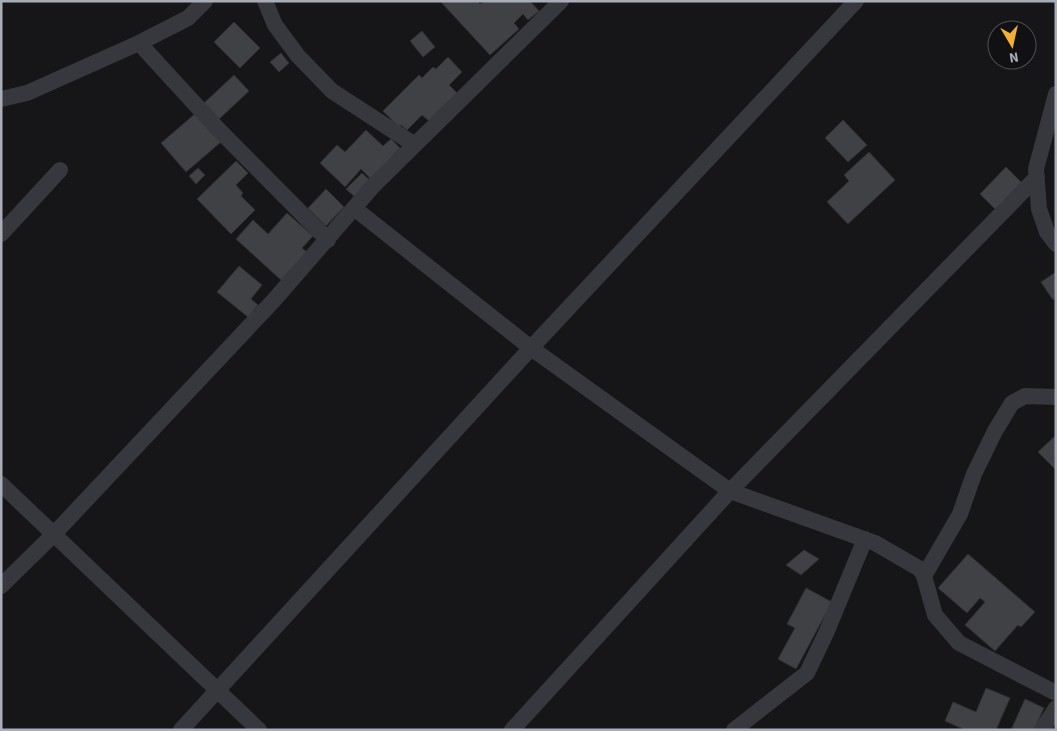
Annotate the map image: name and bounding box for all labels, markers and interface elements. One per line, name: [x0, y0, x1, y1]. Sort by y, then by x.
north arrow: [987, 20, 1037, 70]
text: N: [1008, 46, 1020, 67]

